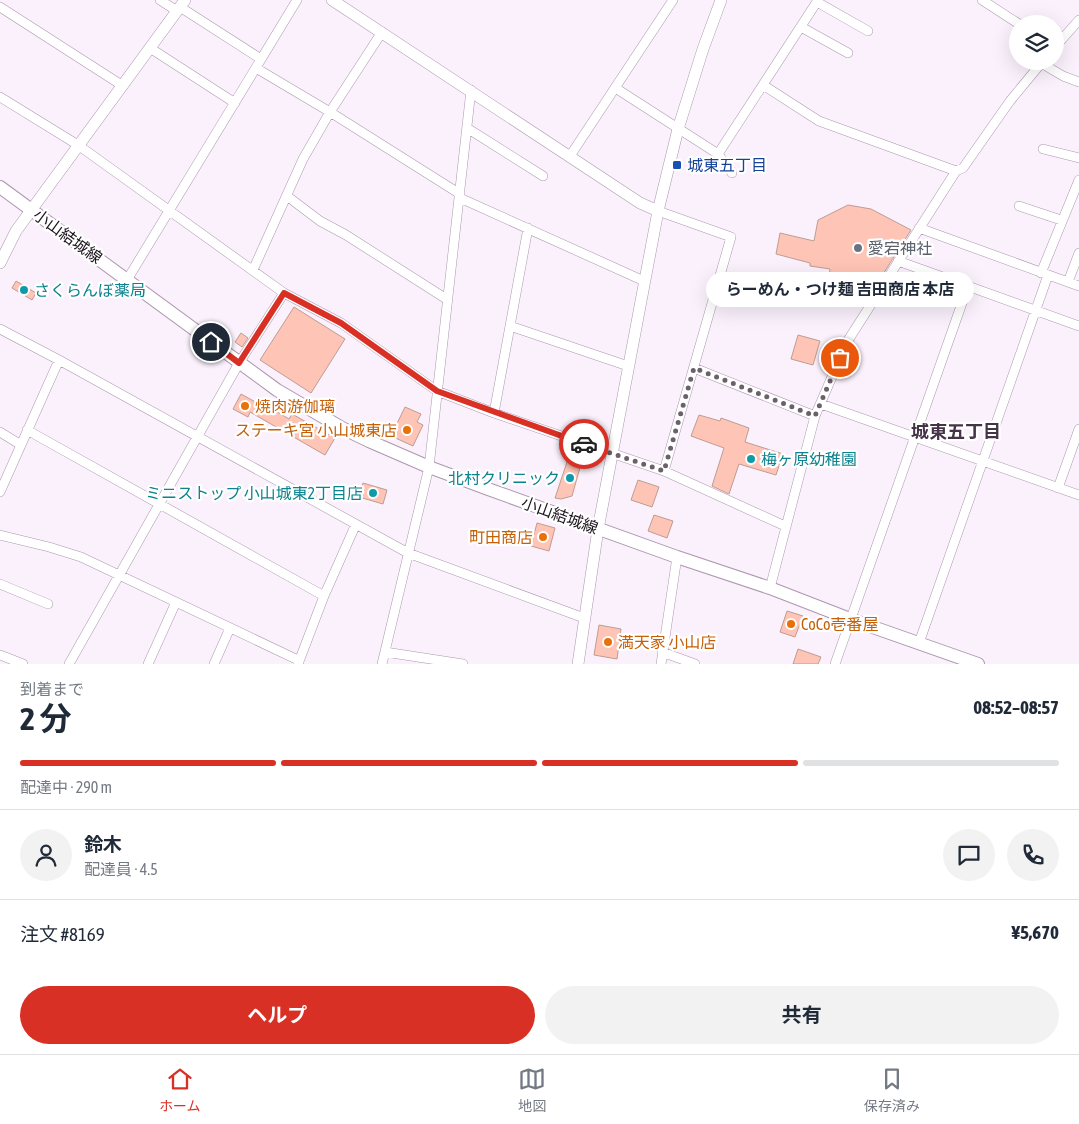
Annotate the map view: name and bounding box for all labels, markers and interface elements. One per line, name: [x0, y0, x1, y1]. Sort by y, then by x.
map controls: [1009, 15, 1064, 70]
button: layers: [1009, 15, 1064, 70]
place label: 城東五丁目: [687, 156, 767, 174]
marker: 城東五丁目: [671, 159, 683, 171]
street label: 小山結城線: [30, 205, 106, 267]
place label: 愛宕神社: [868, 239, 932, 257]
marker: 愛宕神社: [852, 242, 864, 254]
callout: らーめん・つけ麺 吉田商店 本店: [706, 273, 974, 308]
text: らーめん・つけ麺 吉田商店 本店: [726, 280, 954, 298]
place label: さくらんぼ薬局: [34, 281, 146, 299]
marker: さくらんぼ薬局: [18, 284, 30, 296]
pin: [190, 321, 232, 363]
icon: home: [197, 328, 225, 356]
pin: [819, 337, 861, 379]
icon: bag: [826, 344, 854, 372]
place label: 焼肉游伽璃: [255, 397, 335, 415]
marker: 焼肉游伽璃: [239, 400, 251, 412]
courier: [559, 419, 609, 469]
place label: ステーキ宮 小山城東店: [235, 421, 397, 439]
district label: 城東五丁目: [911, 421, 1001, 442]
marker: ステーキ宮 小山城東店: [401, 424, 413, 436]
icon: car: [570, 430, 598, 458]
place label: 梅ヶ原幼稚園: [761, 450, 857, 468]
marker: 梅ヶ原幼稚園: [745, 453, 757, 465]
place label: 北村クリニック: [448, 469, 560, 487]
marker: 北村クリニック: [564, 472, 576, 484]
place label: ミニストップ 小山城東2丁目店: [145, 484, 363, 502]
marker: ミニストップ 小山城東2丁目店: [367, 487, 379, 499]
street label: 小山結城線: [519, 493, 601, 537]
place label: 町田商店: [469, 528, 533, 546]
marker: 町田商店: [537, 531, 549, 543]
place label: CoCo壱番屋: [801, 615, 878, 633]
marker: CoCo壱番屋: [785, 618, 797, 630]
place label: 満天家 小山店: [618, 633, 716, 651]
marker: 満天家 小山店: [602, 636, 614, 648]
text: 到着まで: [20, 680, 84, 698]
text: 08:52–08:57: [973, 696, 1059, 718]
text: 2 分: [20, 700, 71, 737]
text: 配達中 · 290 m: [20, 778, 112, 796]
button: person: [20, 829, 72, 881]
button: chat: [943, 829, 995, 881]
button: phone: [1007, 829, 1059, 881]
text: 鈴木: [84, 833, 122, 855]
text: 配達員 · 4.5: [84, 860, 158, 878]
text: ¥5,670: [1011, 921, 1059, 943]
text: 注文 #8169: [20, 923, 105, 945]
button: ヘルプ: [20, 986, 535, 1044]
button: 共有: [545, 986, 1059, 1044]
tab: ホーム: [159, 1065, 200, 1115]
tab: 地図: [518, 1065, 546, 1115]
tab: 保存済み: [864, 1065, 920, 1115]

